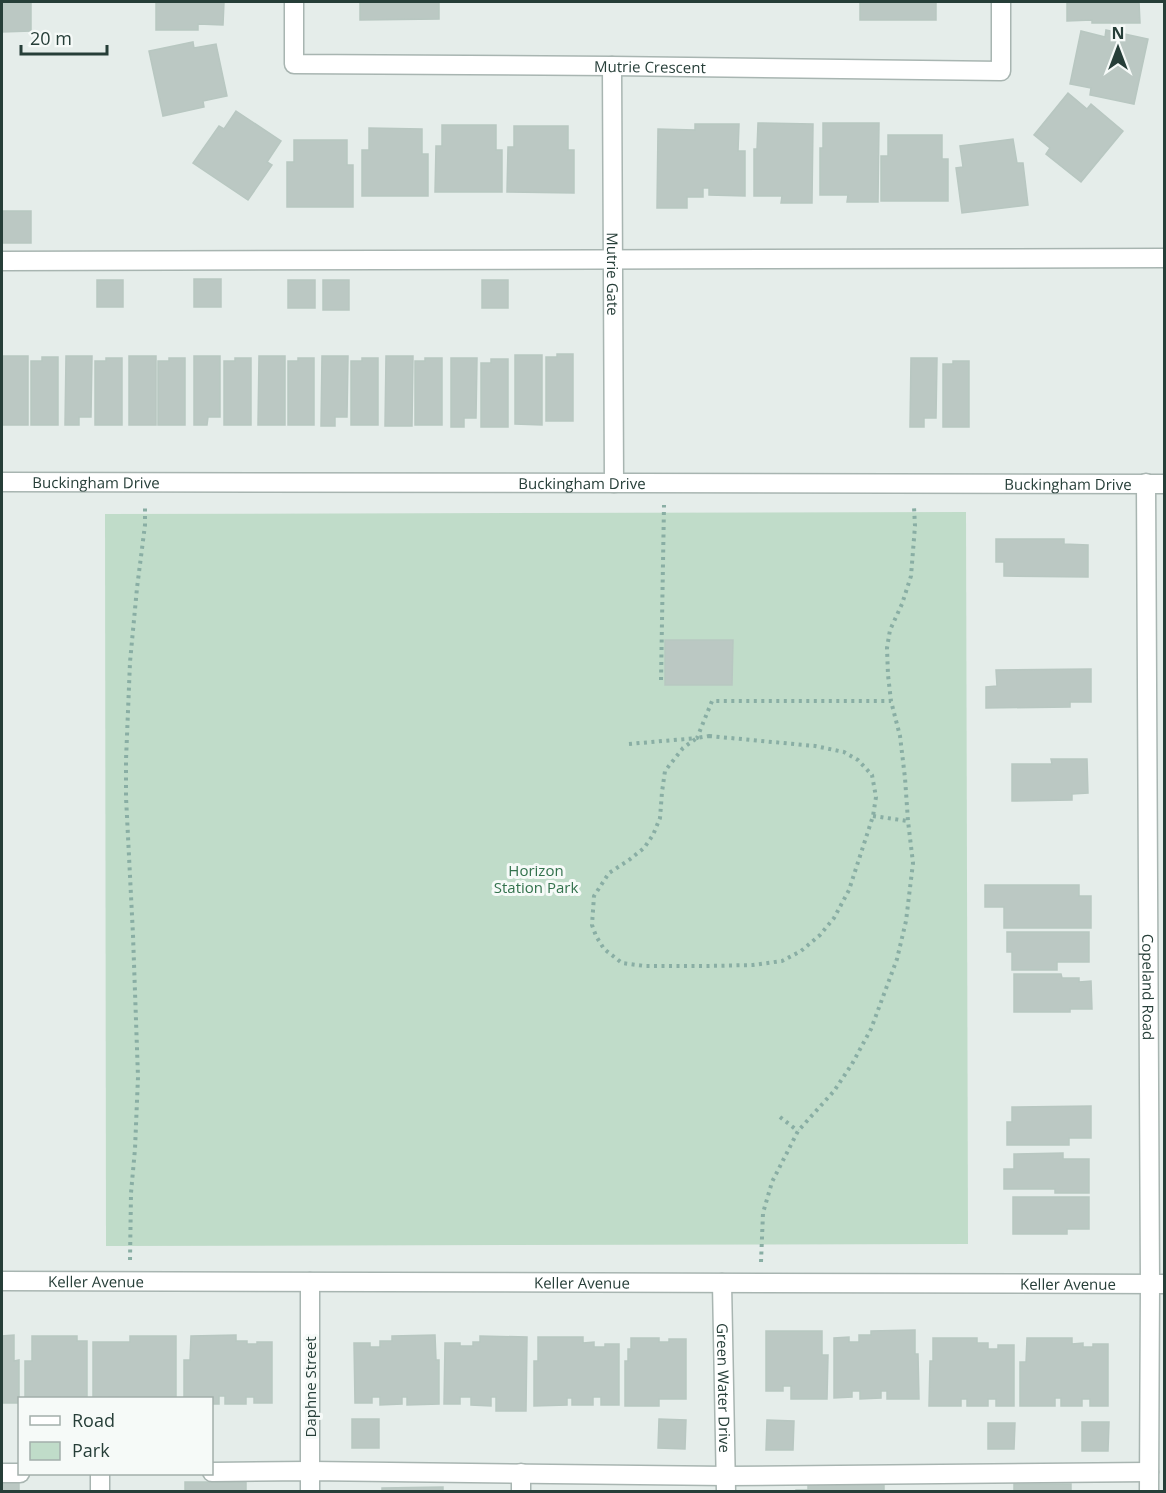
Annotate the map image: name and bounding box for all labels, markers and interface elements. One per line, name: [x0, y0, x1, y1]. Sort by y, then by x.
scale bar: [21, 18, 106, 56]
north arrow: [1088, 18, 1148, 78]
text: N: [1111, 22, 1125, 44]
text: 20 m: [30, 26, 72, 50]
street label: Mutrie Crescent: [594, 56, 706, 77]
street label: Mutrie Gate: [603, 232, 623, 316]
street label: Buckingham Drive: [32, 472, 160, 492]
street label: Buckingham Drive: [518, 473, 646, 493]
street label: Buckingham Drive: [1004, 474, 1132, 494]
park label: Horizon Station Park: [494, 860, 578, 897]
street label: Copeland Road: [1138, 934, 1159, 1040]
street label: Keller Avenue: [48, 1271, 144, 1291]
street label: Keller Avenue: [534, 1272, 630, 1293]
street label: Keller Avenue: [1020, 1274, 1116, 1294]
street label: Green Water Drive: [713, 1323, 735, 1453]
street label: Daphne Street: [300, 1336, 320, 1438]
legend: [18, 1397, 213, 1475]
text: Road: [72, 1408, 115, 1432]
text: Park: [72, 1438, 110, 1462]

